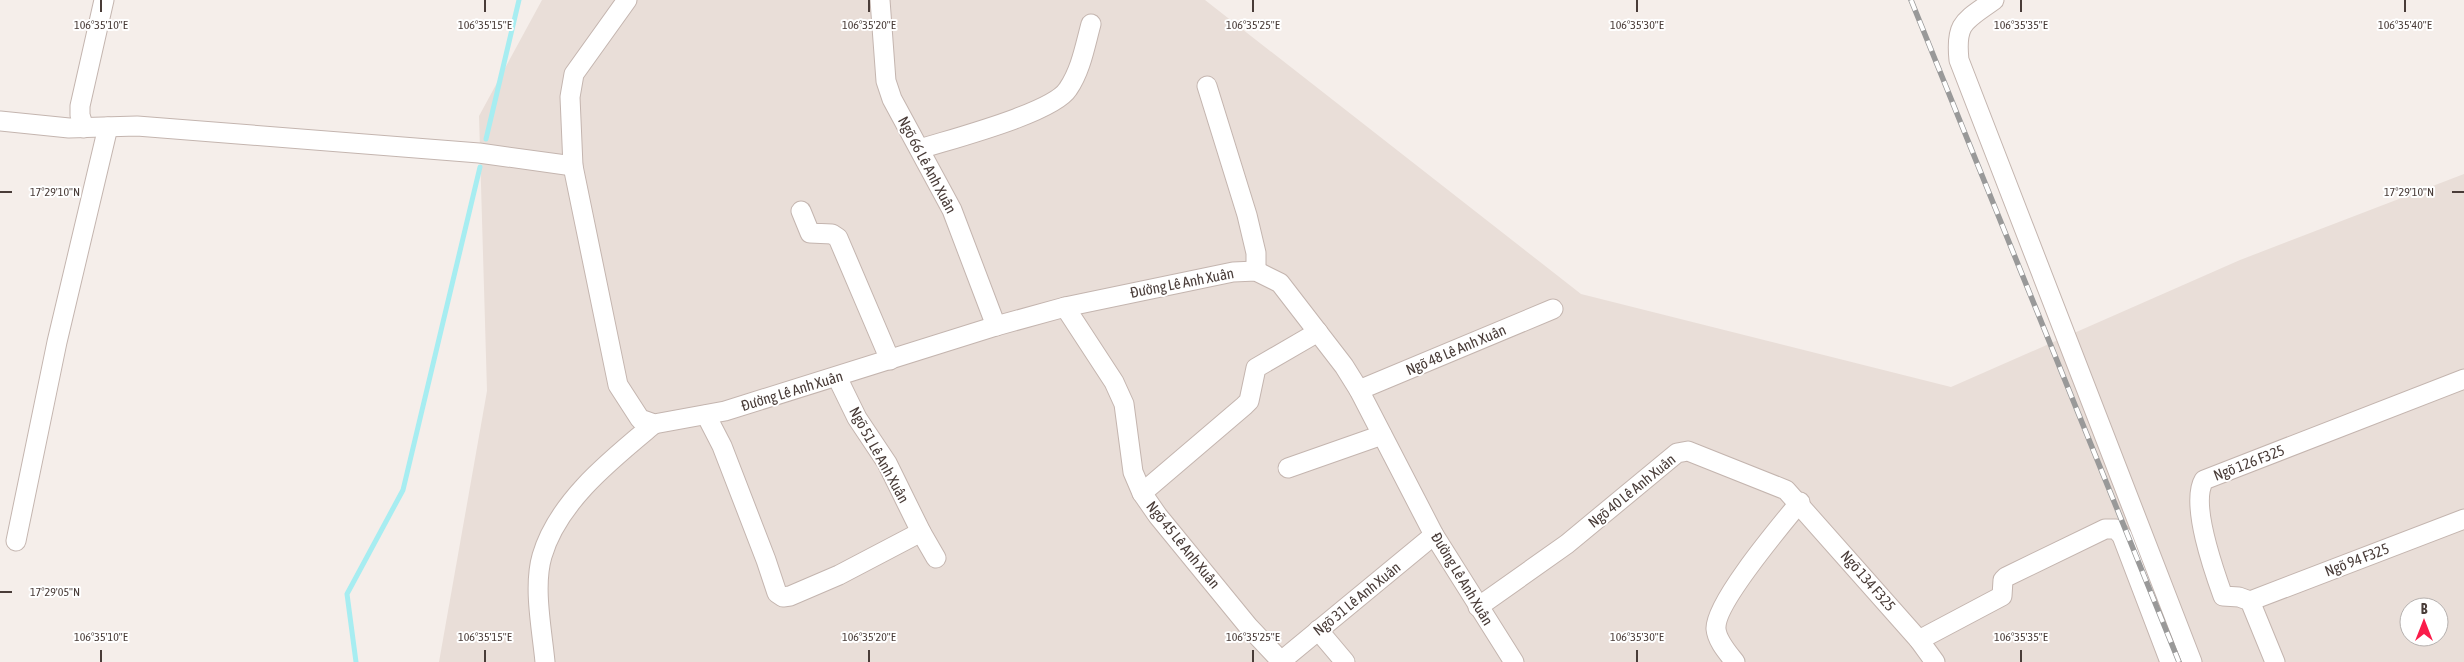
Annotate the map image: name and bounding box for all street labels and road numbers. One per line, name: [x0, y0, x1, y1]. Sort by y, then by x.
street label: Ngõ 66 Lê Anh Xuân: [895, 113, 960, 216]
street label: Đường Lê Anh Xuân: [1129, 264, 1235, 301]
street label: Ngõ 48 Lê Anh Xuân: [1403, 321, 1508, 378]
street label: Đường Lê Anh Xuân: [739, 367, 845, 414]
street label: Ngõ 51 Lê Anh Xuân: [846, 404, 913, 506]
street label: Ngõ 126 F325: [2211, 441, 2287, 484]
street label: Ngõ 40 Lê Anh Xuân: [1585, 450, 1679, 531]
street label: Ngõ 45 Lê Anh Xuân: [1143, 498, 1224, 592]
street label: Đường Lê Anh Xuân: [1428, 529, 1497, 628]
street label: Ngõ 94 F325: [2322, 540, 2391, 580]
street label: Ngõ 134 F325: [1838, 547, 1899, 614]
street label: Ngõ 31 Lê Anh Xuân: [1310, 558, 1404, 639]

